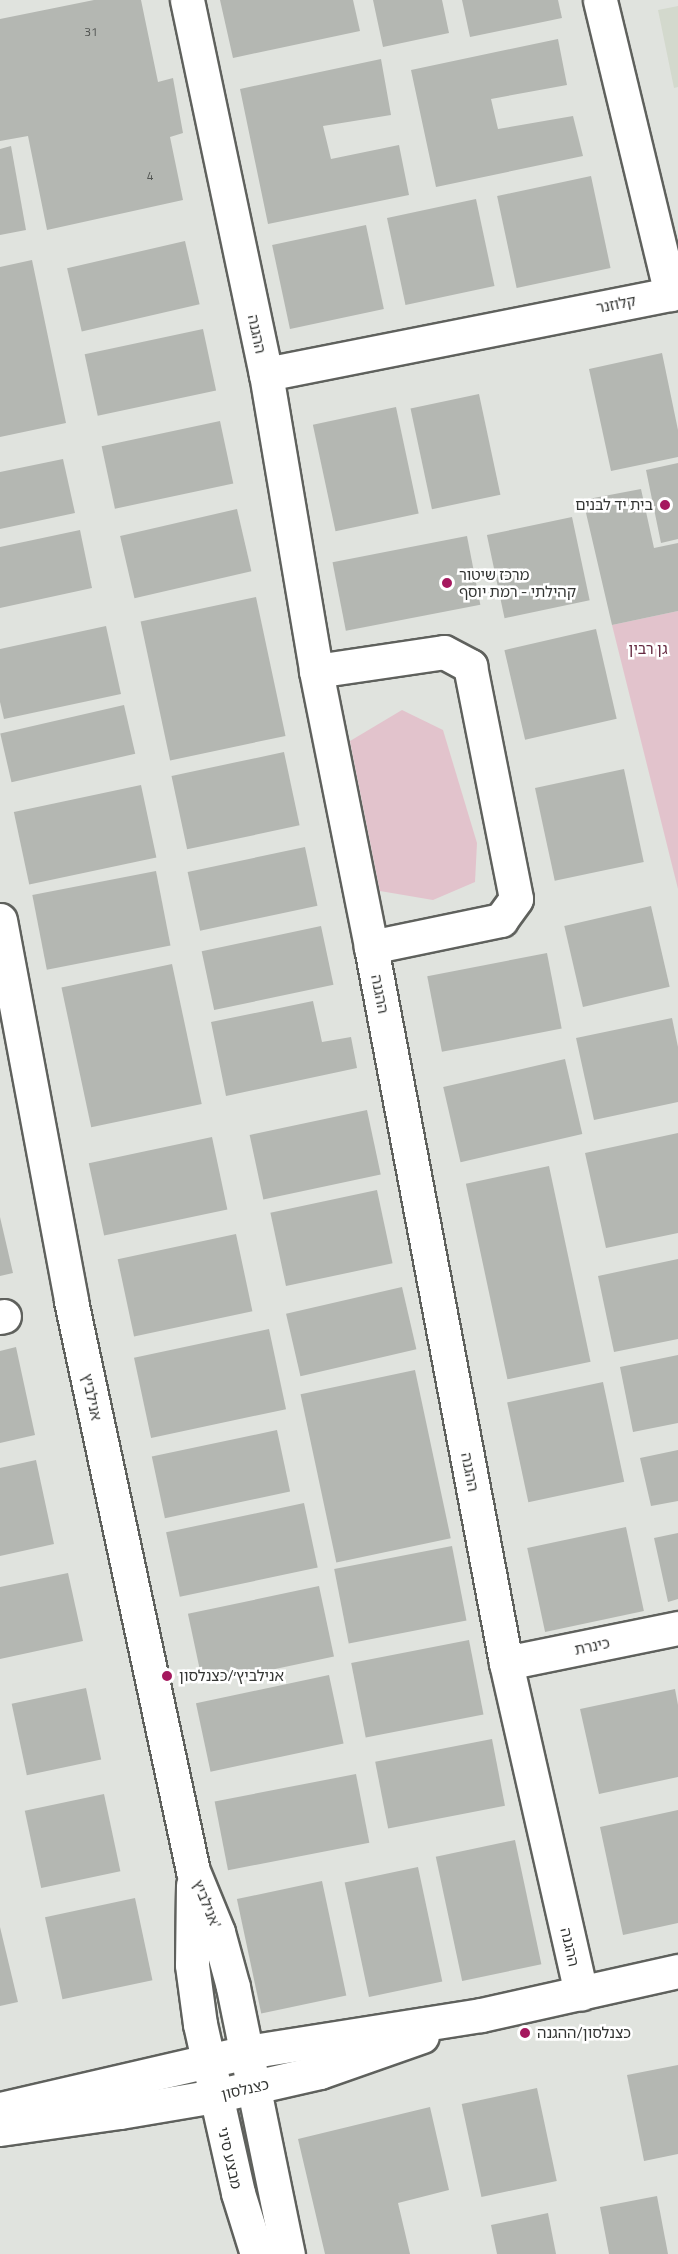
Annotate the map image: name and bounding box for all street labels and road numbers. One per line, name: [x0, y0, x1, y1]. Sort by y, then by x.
street label: קלוזנר: [595, 291, 637, 317]
street label: ההגנה: [244, 313, 270, 355]
street label: ההגנה: [367, 973, 393, 1015]
street label: אנילביץ: [78, 1372, 106, 1422]
street label: ההגנה: [457, 1451, 483, 1493]
street label: כינרת: [573, 1633, 611, 1659]
street label: אנילביץ': [189, 1877, 225, 1931]
street label: ההגנה: [557, 1926, 583, 1968]
street label: כצנלסון: [219, 2075, 271, 2103]
street label: מבצע סיני: [214, 2125, 246, 2191]

